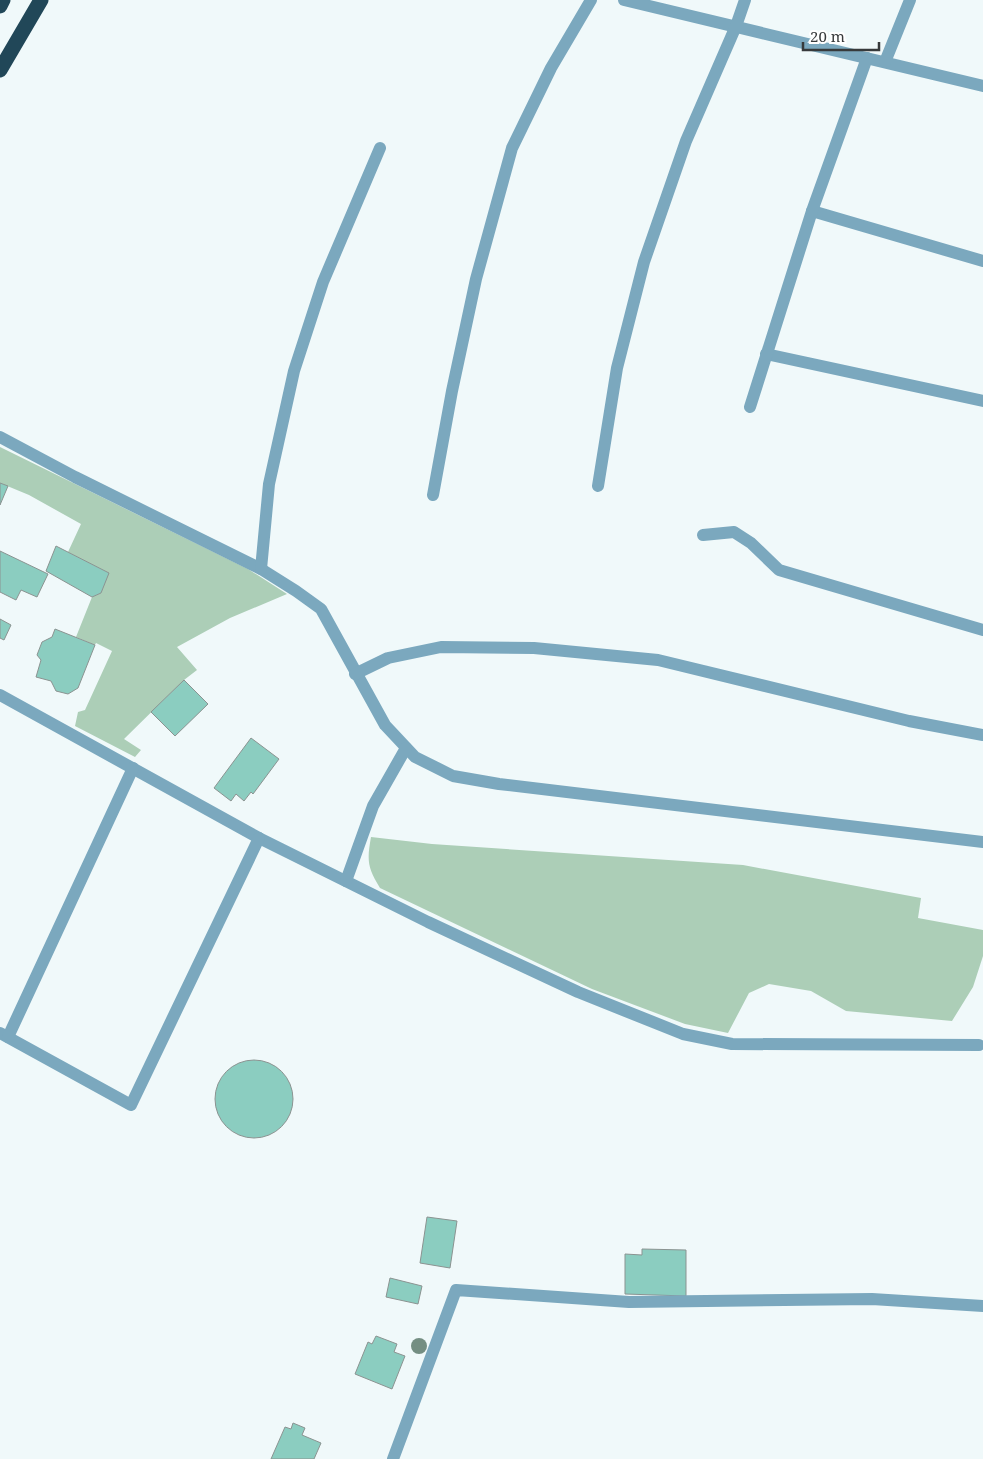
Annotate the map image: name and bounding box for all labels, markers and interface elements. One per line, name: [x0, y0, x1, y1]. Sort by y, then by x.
scale bar: [803, 20, 879, 52]
text: 20 m: [810, 26, 845, 46]

